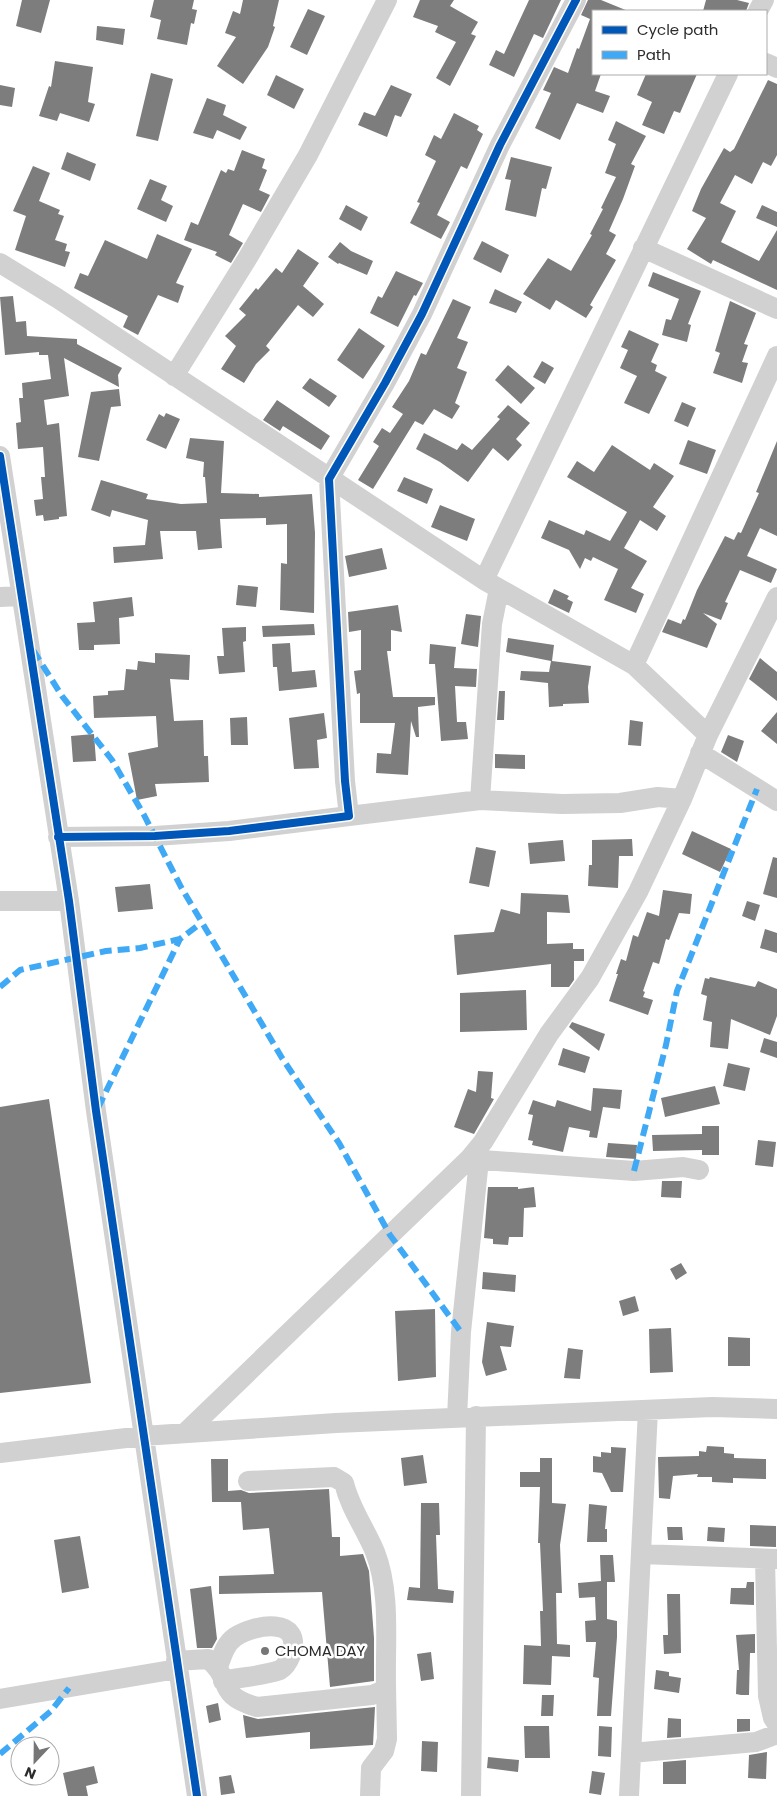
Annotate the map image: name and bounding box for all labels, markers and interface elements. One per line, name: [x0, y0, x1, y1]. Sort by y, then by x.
legend: [592, 10, 767, 75]
text: Cycle path: [637, 19, 718, 40]
text: Path: [637, 44, 671, 65]
place label: CHOMA DAY: [275, 1640, 365, 1661]
marker: CHOMA DAY: [259, 1645, 271, 1657]
north arrow: [10, 1736, 60, 1786]
text: N: [22, 1762, 39, 1784]

